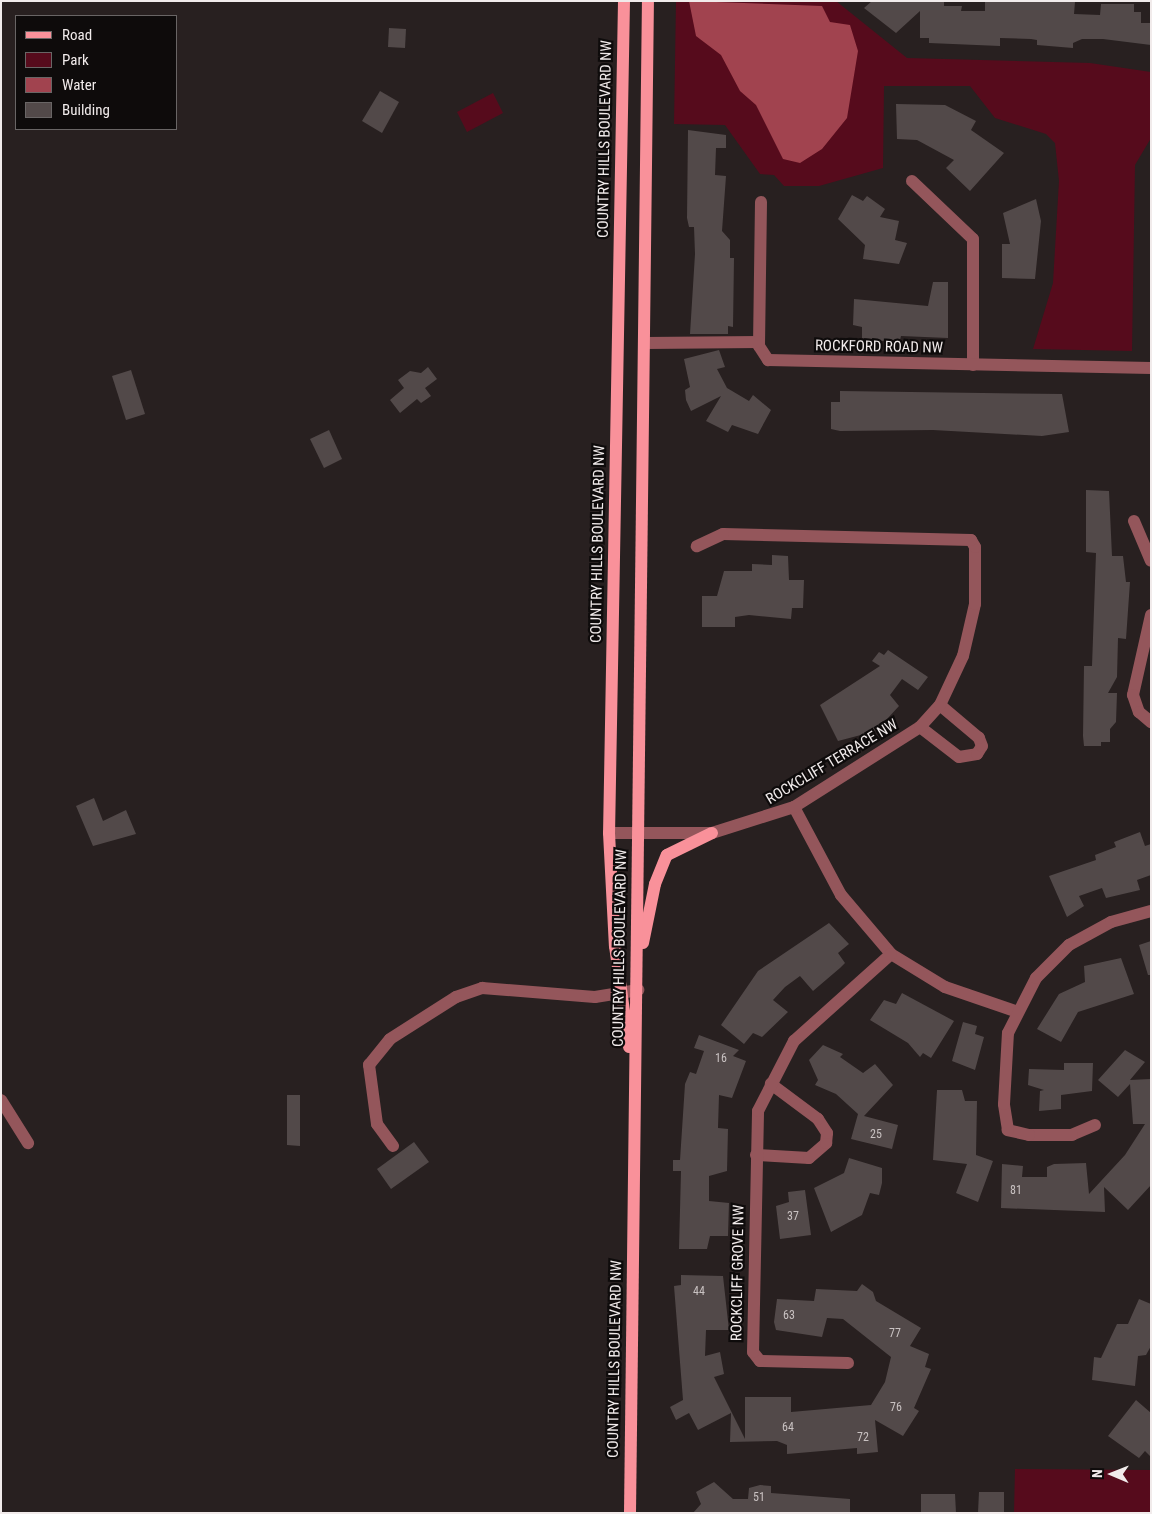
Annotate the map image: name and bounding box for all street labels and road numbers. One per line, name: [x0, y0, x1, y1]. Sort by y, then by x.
street label: COUNTRY HILLS BOULEVARD NW: [594, 40, 616, 238]
street label: ROCKFORD ROAD NW: [815, 337, 943, 357]
street label: COUNTRY HILLS BOULEVARD NW: [587, 445, 609, 643]
street label: ROCKCLIFF TERRACE NW: [763, 716, 901, 808]
street label: COUNTRY HILLS BOULEVARD NW: [609, 849, 631, 1047]
street label: ROCKCLIFF GROVE NW: [728, 1205, 748, 1341]
street label: COUNTRY HILLS BOULEVARD NW: [604, 1260, 626, 1458]

